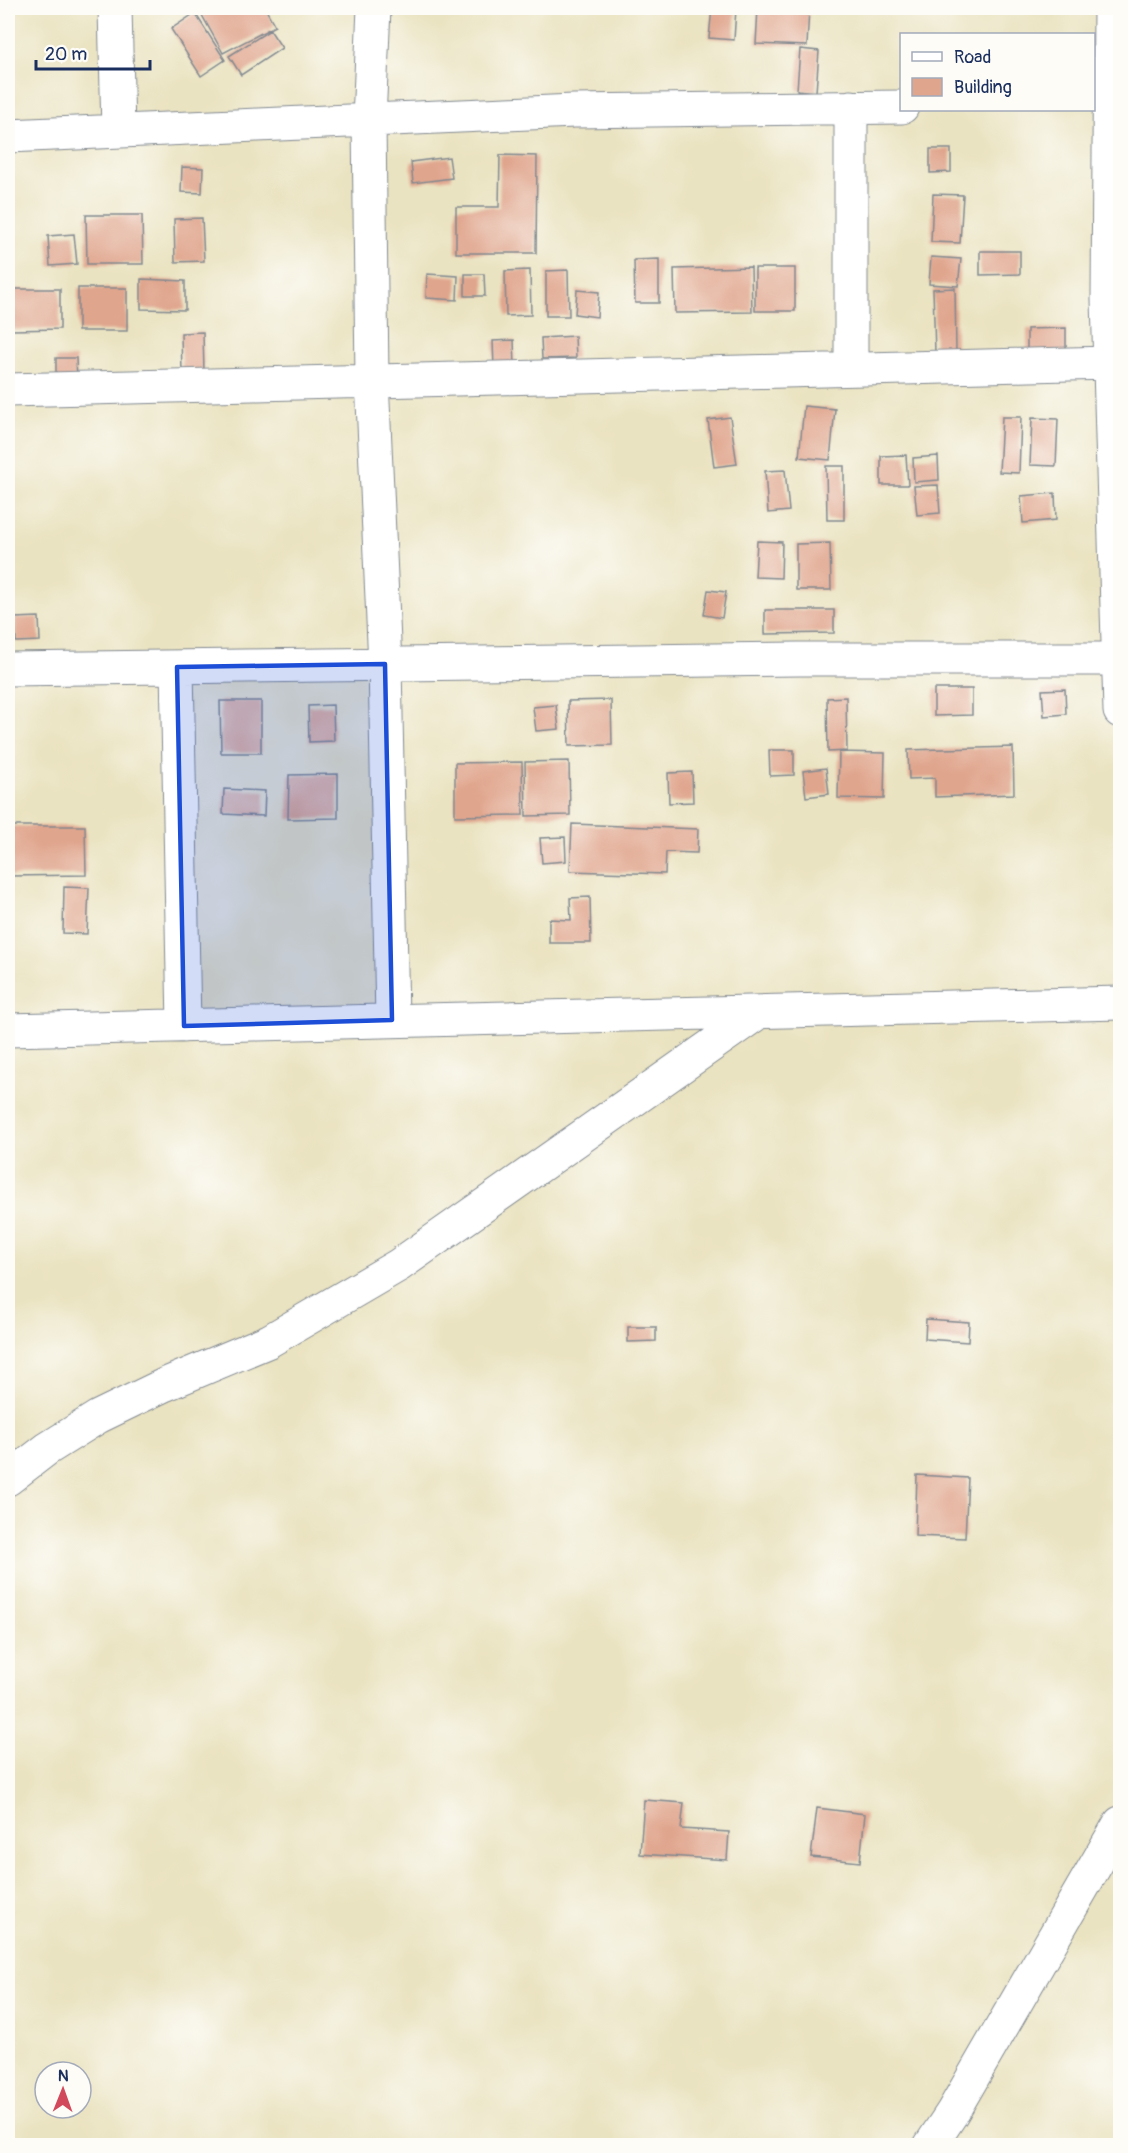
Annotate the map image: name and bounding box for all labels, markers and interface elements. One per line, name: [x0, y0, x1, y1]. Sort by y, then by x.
scale bar: [36, 33, 150, 71]
legend: [900, 33, 1095, 111]
text: 20 m: [45, 43, 87, 66]
text: Road: [954, 46, 991, 69]
text: Building: [954, 76, 1012, 99]
north arrow: [33, 2060, 93, 2120]
text: N: [58, 2066, 69, 2086]

